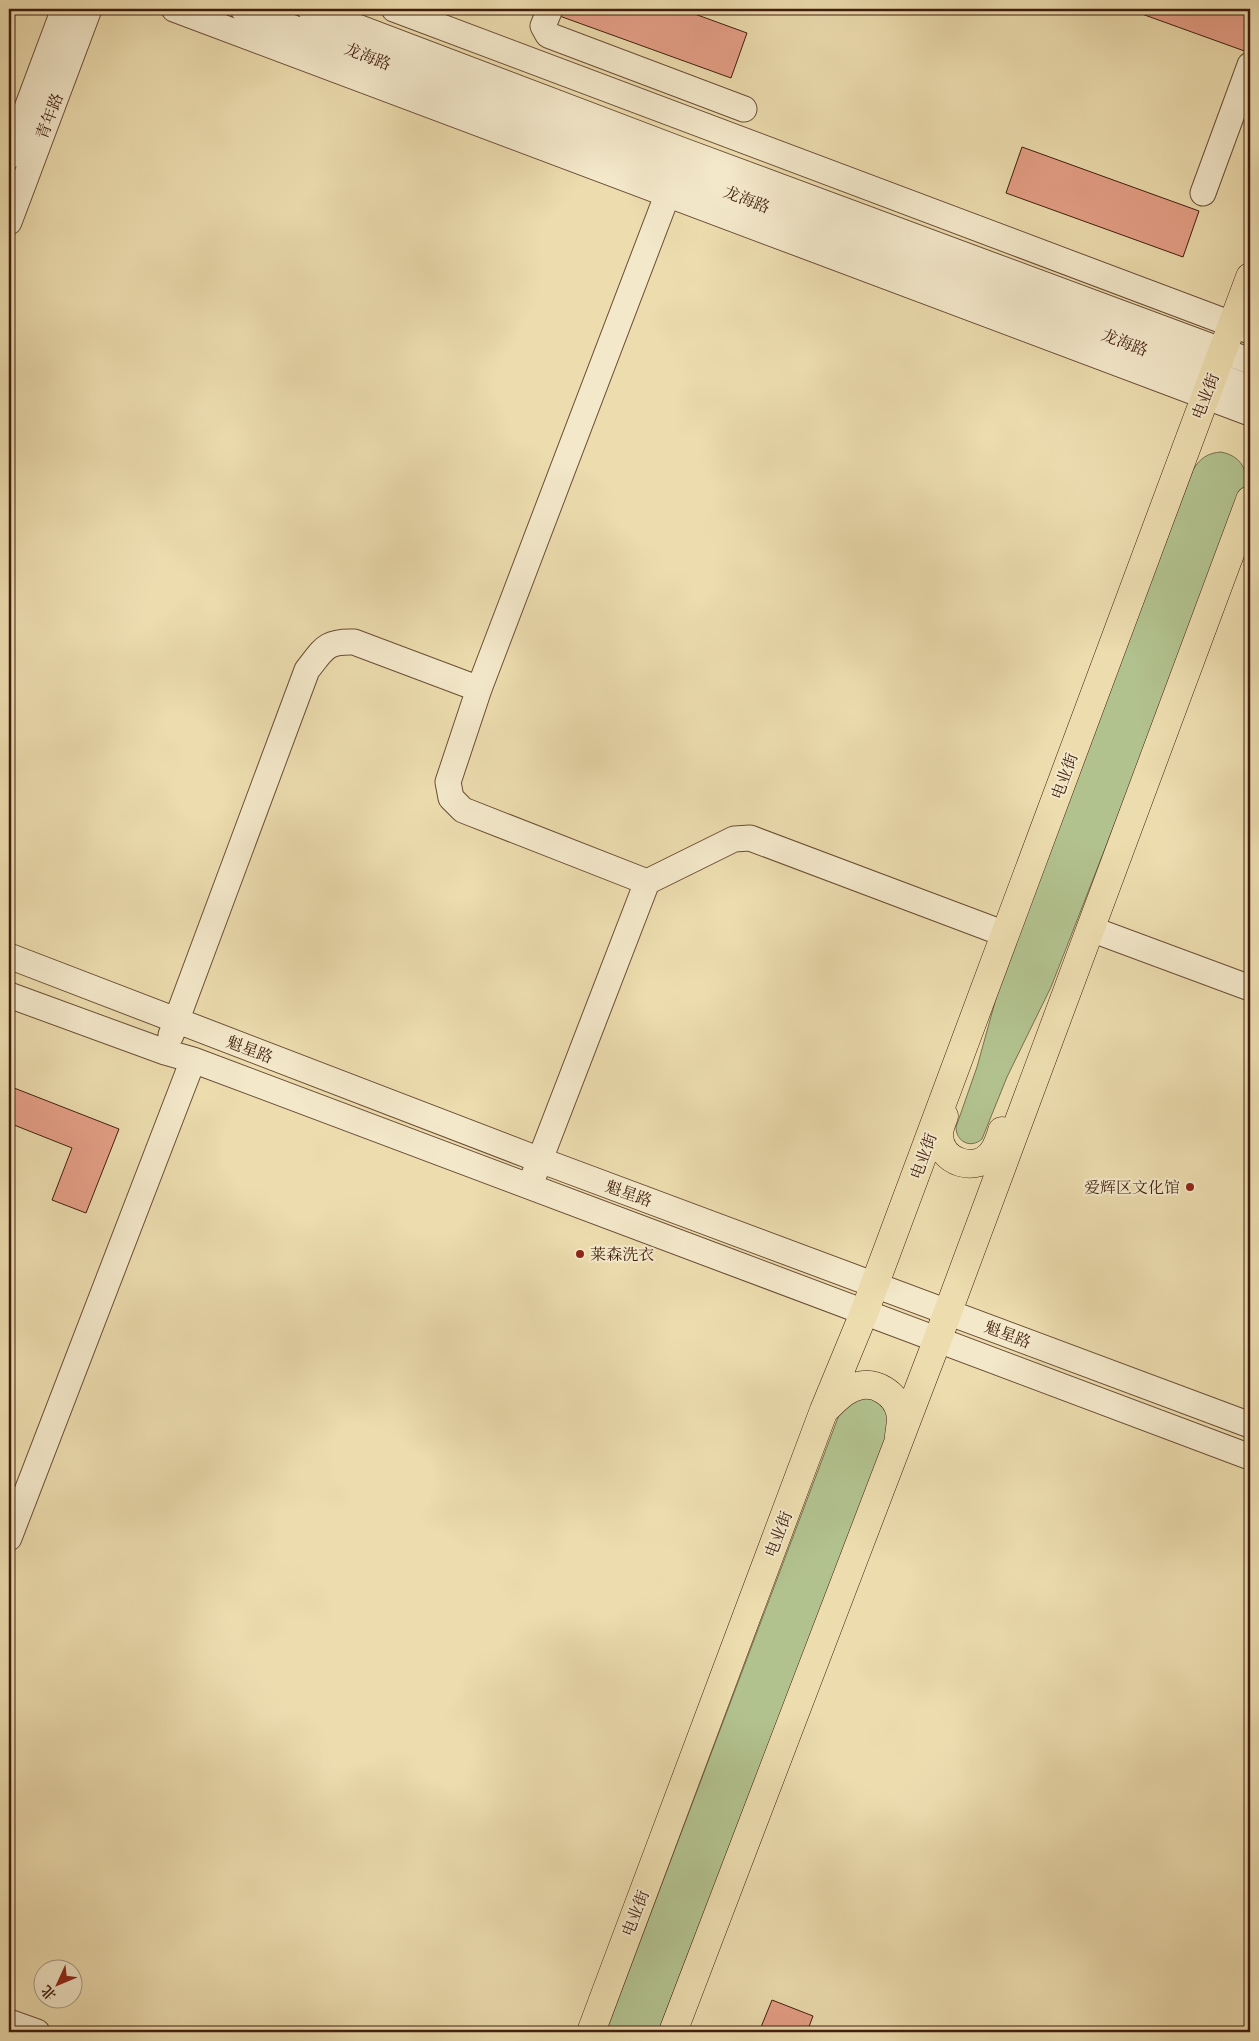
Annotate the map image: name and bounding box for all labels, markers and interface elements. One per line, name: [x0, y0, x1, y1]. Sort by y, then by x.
street label: 龙海路: [341, 36, 395, 76]
street label: 青年路: [29, 89, 69, 143]
street label: 龙海路: [720, 179, 774, 219]
street label: 龙海路: [1098, 322, 1152, 362]
street label: 电业街: [1185, 369, 1225, 423]
street label: 电业街: [1045, 749, 1083, 803]
street label: 魁星路: [223, 1029, 277, 1069]
street label: 电业街: [904, 1129, 942, 1183]
street label: 魁星路: [602, 1174, 656, 1212]
place label: 爱辉区文化馆: [1084, 1175, 1180, 1199]
marker: 爱辉区文化馆: [1184, 1181, 1196, 1193]
place label: 莱森洗衣: [590, 1242, 654, 1266]
marker: 莱森洗衣: [574, 1248, 586, 1260]
street label: 魁星路: [981, 1314, 1035, 1354]
street label: 电业街: [758, 1507, 798, 1561]
street label: 电业街: [615, 1886, 655, 1940]
north arrow: [32, 1958, 82, 2008]
text: 北: [37, 1981, 61, 2005]

